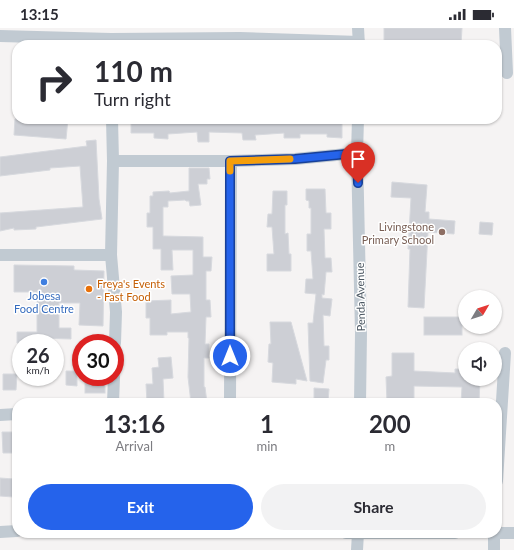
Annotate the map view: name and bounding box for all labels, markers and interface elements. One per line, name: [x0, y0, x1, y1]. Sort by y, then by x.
text: 13:15: [20, 5, 59, 23]
text: 110 m: [94, 54, 173, 88]
icon: right: [28, 56, 80, 108]
text: Turn right: [94, 88, 171, 110]
pin: [341, 142, 375, 183]
icon: arrive: [347, 148, 369, 170]
place label: Livingstone Primary School: [362, 220, 434, 246]
marker: Livingstone Primary School: [437, 227, 447, 237]
street label: Penda Avenue: [353, 262, 367, 331]
marker: Jobesa Food Centre: [39, 277, 49, 287]
place label: Freya's Events - Fast Food: [97, 277, 165, 303]
marker: Freya's Events - Fast Food: [84, 284, 94, 294]
place label: Jobesa Food Centre: [14, 289, 74, 315]
north arrow: [458, 290, 502, 334]
map controls: [458, 290, 502, 386]
speed limit sign: 30: [72, 334, 124, 386]
position arrow: [209, 335, 251, 377]
button: sound: [458, 342, 502, 386]
text: 26: [26, 343, 50, 367]
text: km/h: [26, 364, 50, 376]
text: 13:16: [103, 409, 165, 438]
text: 1: [260, 409, 274, 438]
text: 200: [369, 409, 411, 438]
text: Arrival: [116, 438, 153, 454]
text: min: [257, 438, 278, 454]
text: m: [384, 438, 395, 454]
button: Exit: [28, 484, 253, 530]
button: Share: [261, 484, 486, 530]

